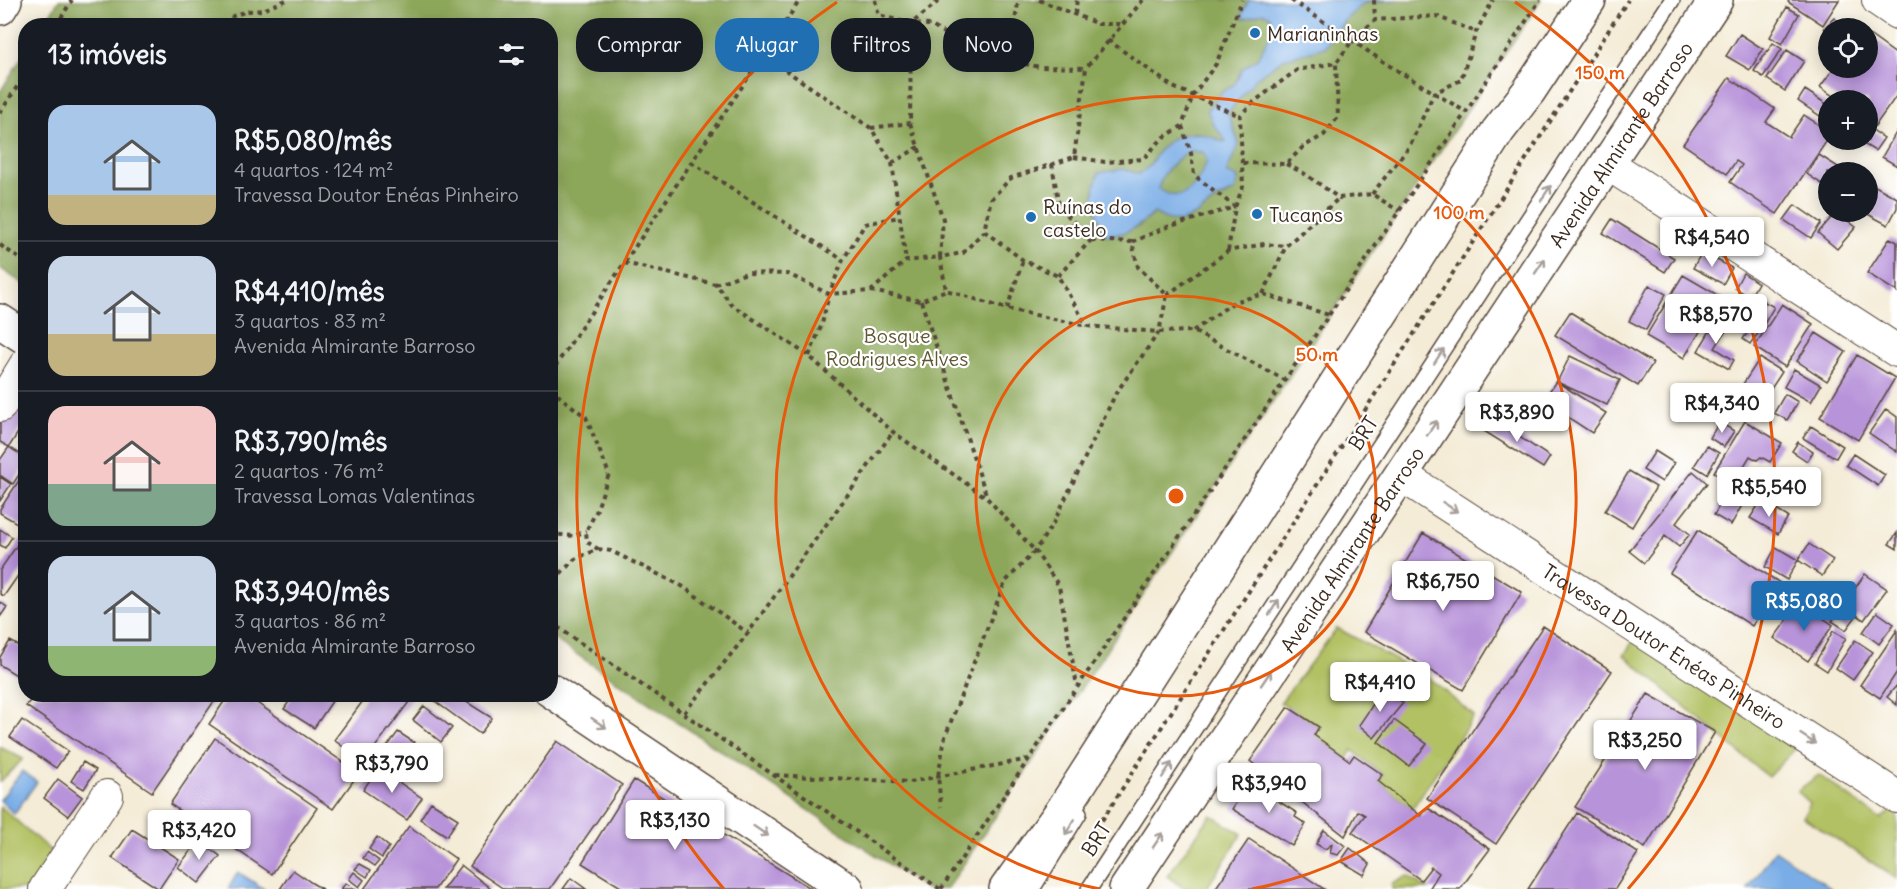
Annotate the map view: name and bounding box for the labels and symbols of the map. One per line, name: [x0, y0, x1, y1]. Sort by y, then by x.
place label: Marianinhas: [1267, 21, 1378, 46]
marker: Marianinhas: [1248, 26, 1262, 40]
street label: Avenida Almirante Barroso: [1543, 36, 1698, 252]
text: 150 m: [1575, 61, 1625, 84]
one-way arrow: [1540, 185, 1552, 202]
place label: Ruínas do castelo: [1043, 194, 1132, 242]
text: 100 m: [1434, 201, 1485, 224]
place label: Tucanos: [1269, 202, 1343, 227]
marker: Tucanos: [1250, 207, 1264, 221]
marker: Ruínas do castelo: [1024, 210, 1038, 224]
pin: R$4,540: [1657, 217, 1767, 268]
one-way arrow: [1534, 258, 1546, 274]
pin: R$8,570: [1661, 294, 1771, 345]
park label: Bosque Rodrigues Alves: [826, 323, 968, 371]
text: 50 m: [1296, 343, 1338, 366]
one-way arrow: [1433, 348, 1445, 365]
pin: R$4,340: [1667, 383, 1777, 434]
pin: R$3,890: [1462, 392, 1572, 443]
street label: BRT: [1343, 411, 1383, 455]
one-way arrow: [1426, 420, 1438, 437]
street label: Avenida Almirante Barroso: [1274, 441, 1429, 657]
pin: R$5,540: [1714, 467, 1824, 518]
centre of rings: [1166, 486, 1186, 506]
one-way arrow: [1442, 500, 1459, 513]
street label: Travessa Doutor Enéas Pinheiro: [1538, 558, 1791, 734]
pin: R$6,750: [1388, 561, 1498, 612]
pin: R$5,080: [1749, 581, 1859, 632]
one-way arrow: [1268, 599, 1280, 616]
pin: R$4,410: [1325, 662, 1435, 713]
one-way arrow: [1260, 670, 1272, 687]
one-way arrow: [590, 717, 607, 729]
pin: R$3,250: [1590, 720, 1700, 771]
one-way arrow: [1799, 733, 1816, 745]
pin: R$3,790: [337, 743, 447, 794]
one-way arrow: [1161, 762, 1173, 779]
pin: R$3,940: [1214, 763, 1324, 814]
pin: R$3,130: [620, 800, 730, 851]
pin: R$3,420: [144, 810, 254, 861]
street label: BRT: [1076, 817, 1116, 861]
one-way arrow: [1064, 818, 1076, 835]
one-way arrow: [752, 825, 769, 837]
one-way arrow: [1152, 833, 1164, 849]

